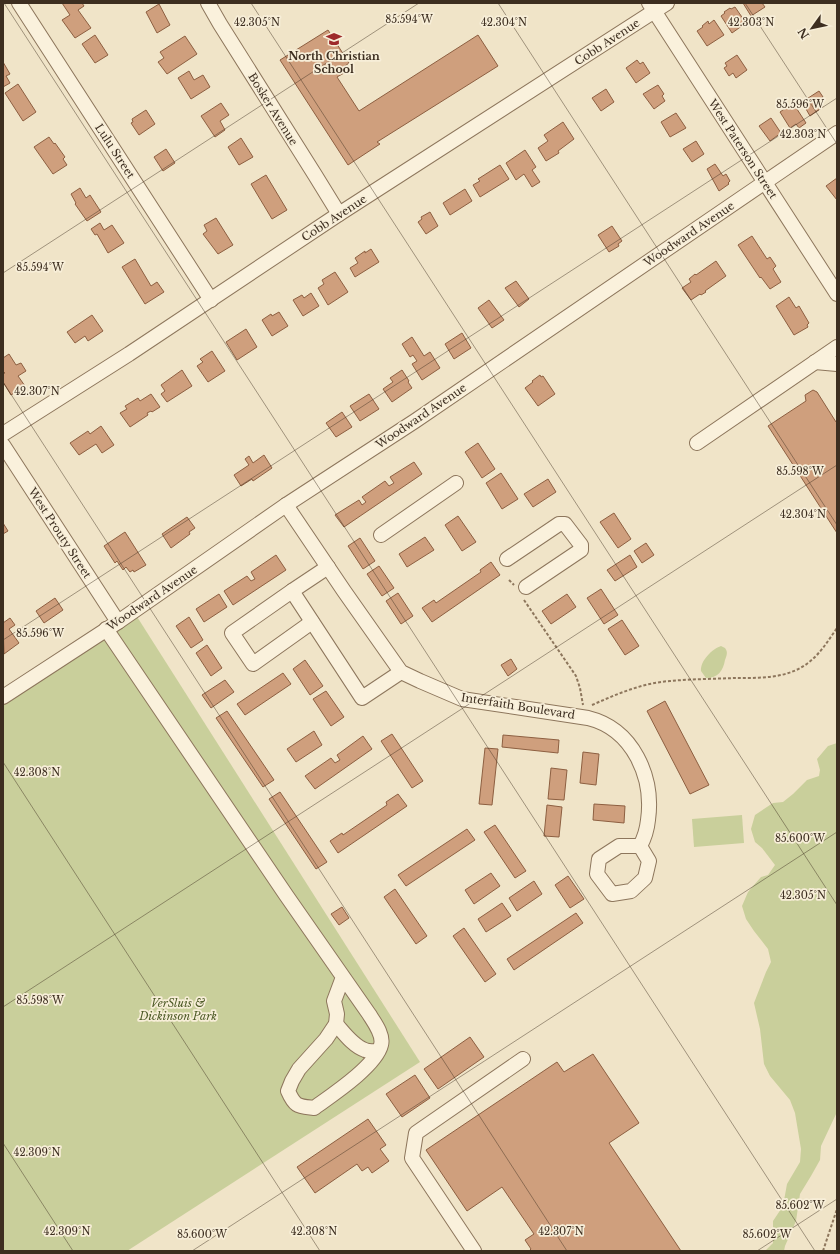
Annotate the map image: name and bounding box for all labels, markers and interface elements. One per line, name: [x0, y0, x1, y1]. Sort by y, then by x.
north arrow: [792, 8, 832, 48]
text: 85.594°W: [385, 13, 433, 26]
text: 42.305°N: [234, 16, 280, 29]
text: 42.304°N: [481, 16, 527, 29]
street label: Cobb Avenue: [572, 16, 642, 68]
text: 42.303°N: [728, 16, 774, 29]
text: N: [795, 25, 812, 42]
school or university icon: North Christian School: [325, 30, 343, 48]
place label: North Christian School: [288, 49, 380, 76]
street label: Bosker Avenue: [245, 70, 301, 148]
street label: West Paterson Street: [705, 96, 781, 202]
text: 85.596°W: [776, 98, 824, 111]
street label: Lulu Street: [92, 121, 138, 182]
text: 42.303°N: [780, 128, 826, 141]
street label: Cobb Avenue: [299, 192, 369, 244]
street label: Woodward Avenue: [640, 198, 737, 270]
text: 85.594°W: [16, 261, 64, 274]
street label: Woodward Avenue: [372, 380, 469, 452]
text: 42.307°N: [14, 385, 60, 398]
text: 85.598°W: [776, 465, 824, 478]
street label: West Prouty Street: [25, 484, 95, 582]
text: 42.304°N: [780, 508, 826, 521]
street label: Woodward Avenue: [103, 562, 200, 634]
text: 85.596°W: [16, 627, 64, 640]
street label: Interfaith Boulevard: [460, 690, 577, 722]
text: 42.308°N: [14, 766, 60, 779]
text: 85.600°W: [775, 832, 825, 845]
text: 42.305°N: [780, 889, 826, 902]
text: 85.598°W: [16, 994, 64, 1007]
park label: VerSluis & Dickinson Park: [138, 996, 217, 1023]
text: 42.309°N: [14, 1146, 60, 1159]
text: 85.602°W: [775, 1199, 825, 1212]
text: 42.309°N: [44, 1225, 90, 1238]
text: 42.308°N: [291, 1225, 337, 1238]
text: 42.307°N: [538, 1225, 584, 1238]
text: 85.600°W: [177, 1228, 227, 1241]
text: 85.602°W: [742, 1228, 792, 1241]

